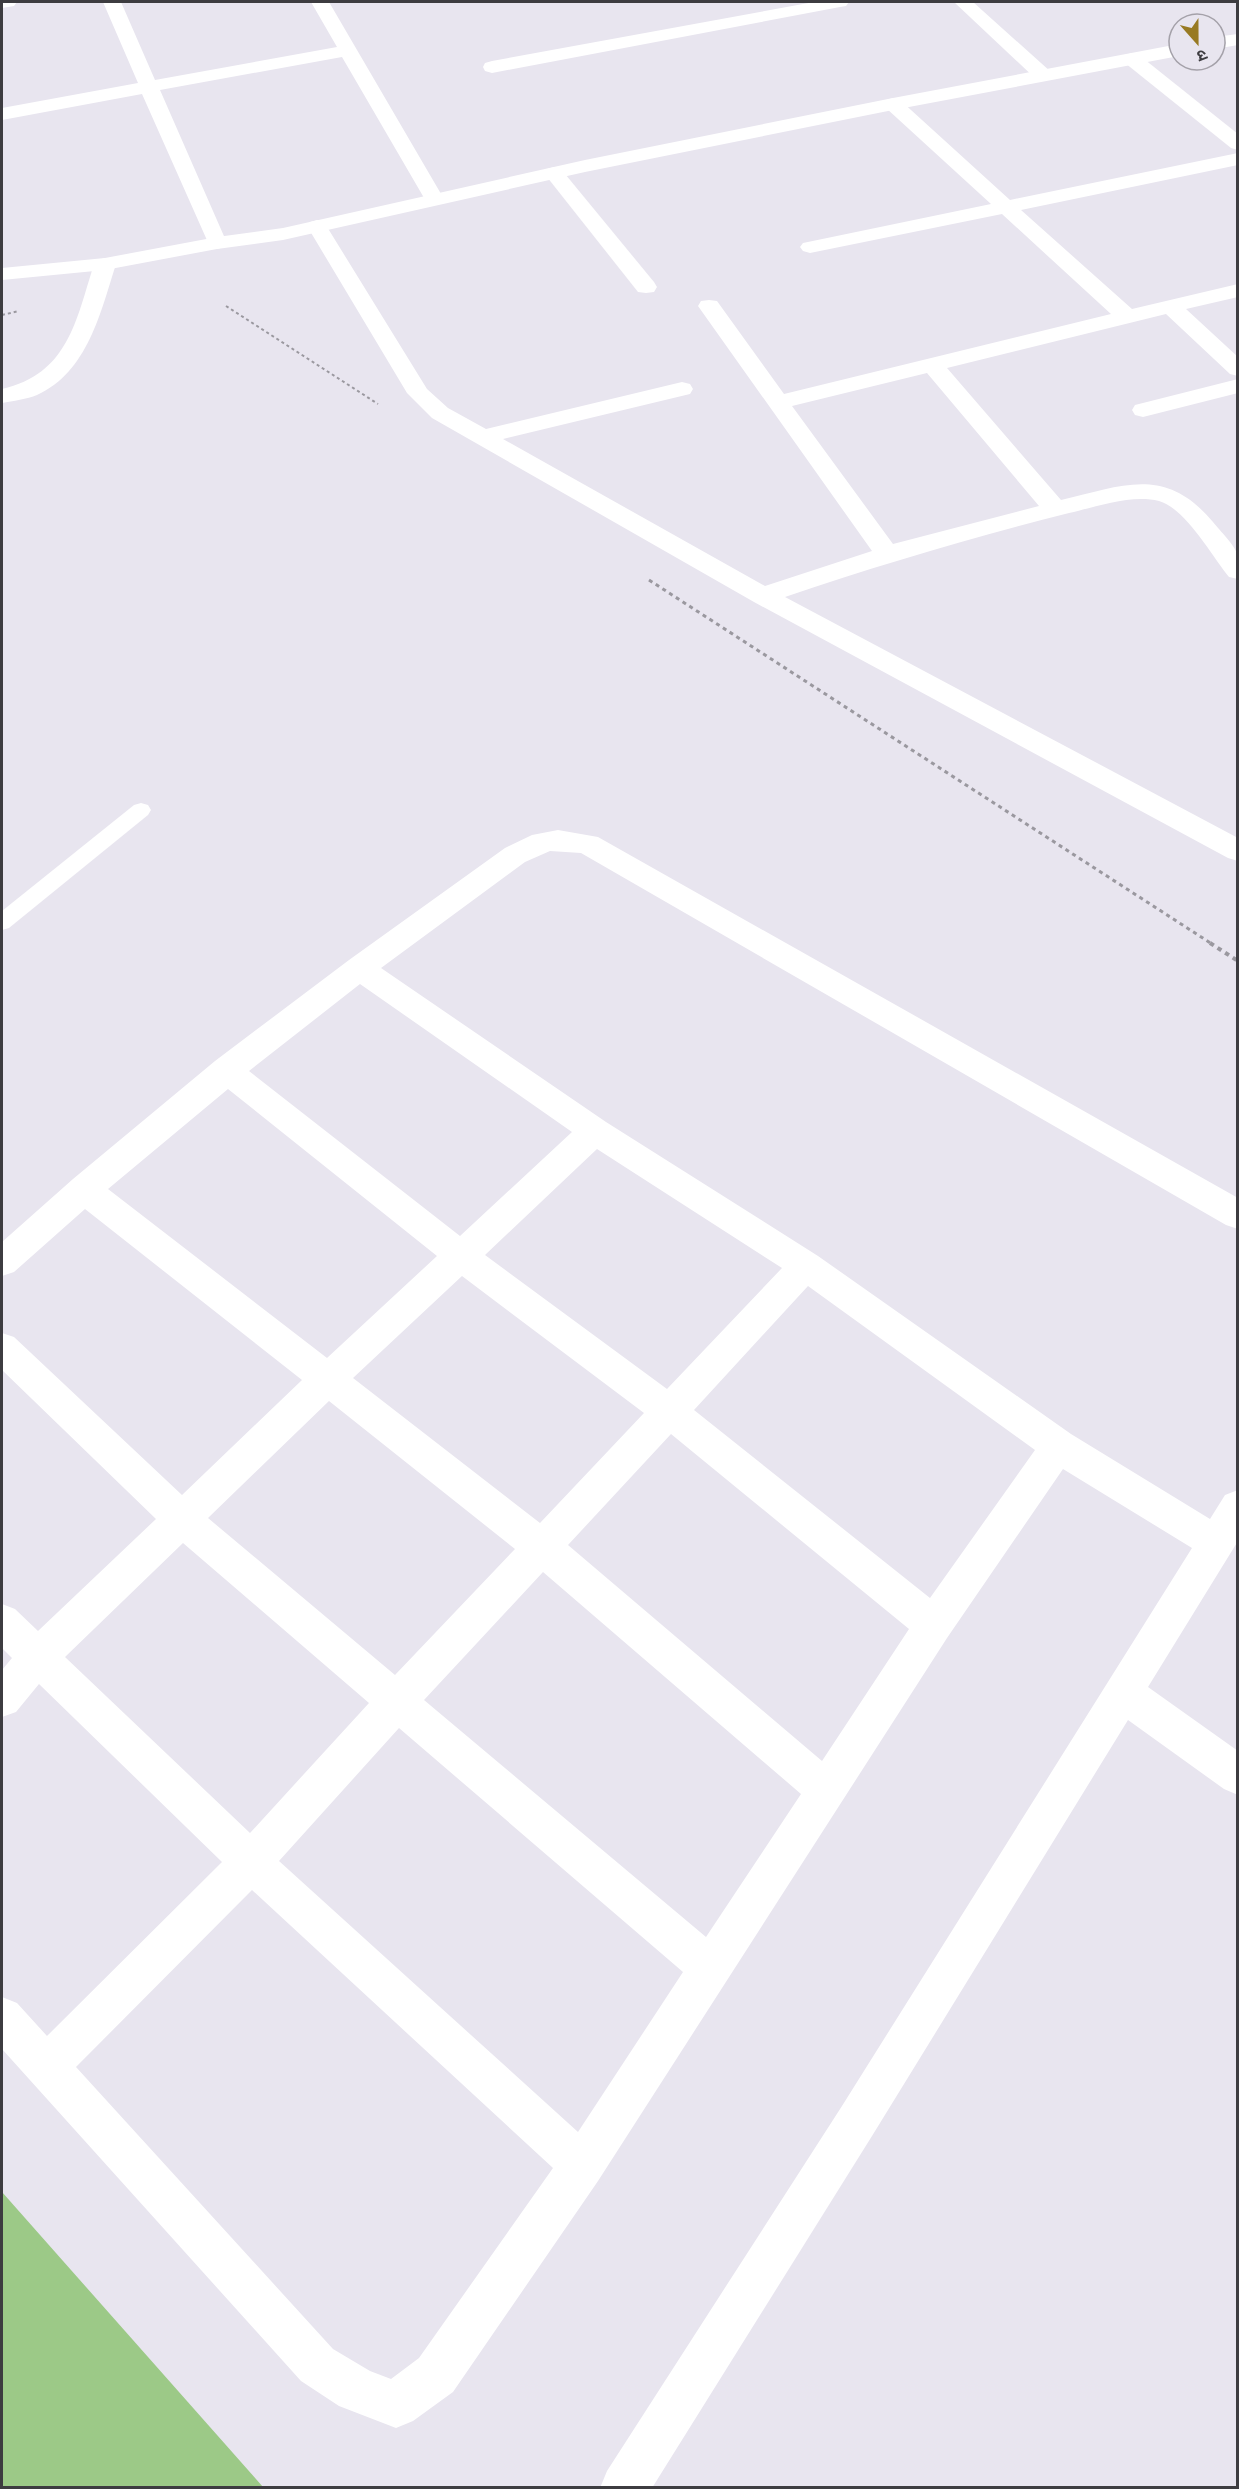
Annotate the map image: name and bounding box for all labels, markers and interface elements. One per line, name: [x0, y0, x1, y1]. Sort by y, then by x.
north arrow: [1167, 12, 1227, 72]
text: उ: [1194, 45, 1210, 66]

